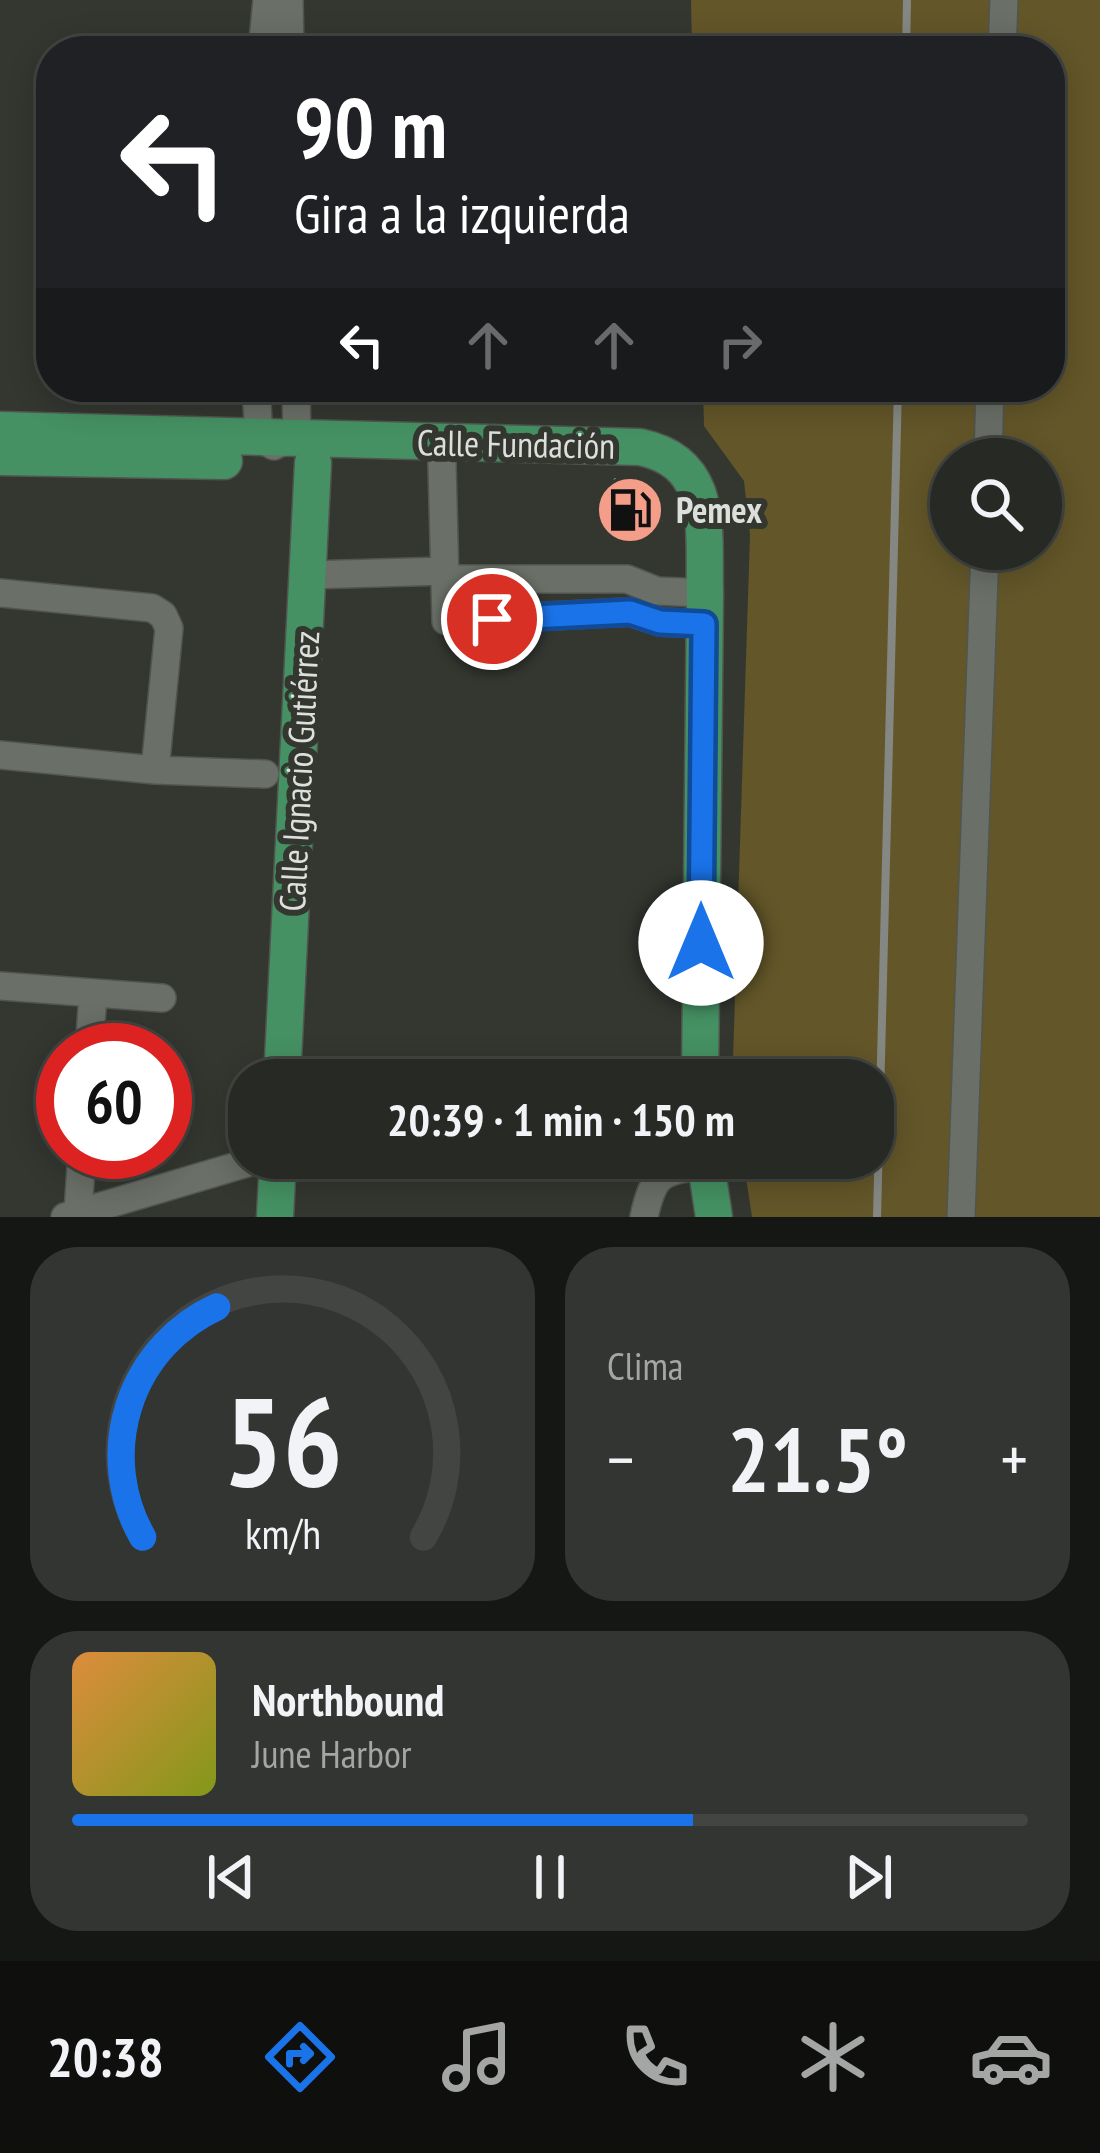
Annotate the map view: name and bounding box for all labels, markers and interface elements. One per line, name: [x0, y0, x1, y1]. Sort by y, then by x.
text: 90 m: [294, 72, 447, 181]
icon: left: [96, 84, 252, 240]
text: Gira a la izquierda: [294, 178, 630, 248]
icon: left: [329, 312, 395, 378]
icon: ahead: [455, 312, 521, 378]
icon: ahead: [581, 312, 647, 378]
icon: right: [707, 312, 773, 378]
street label: Calle Fundación: [417, 418, 615, 469]
map controls: [930, 438, 1062, 570]
button: search: [930, 438, 1062, 570]
fuel station icon: Pemex: [595, 475, 665, 545]
place label: Pemex: [676, 486, 762, 533]
pin: [441, 568, 543, 670]
icon: arrive: [459, 586, 525, 652]
street label: Calle Ignacio Gutiérrez: [268, 630, 329, 912]
position arrow: [638, 880, 764, 1006]
speed limit sign: 60: [36, 1023, 192, 1179]
text: 20:39 · 1 min · 150 m: [387, 1090, 735, 1148]
text: Clima: [607, 1340, 683, 1391]
text: 56: [223, 1359, 342, 1520]
text: 21.5°: [727, 1400, 908, 1517]
text: −: [607, 1416, 634, 1501]
text: +: [1001, 1416, 1028, 1501]
text: km/h: [244, 1505, 321, 1561]
text: Northbound: [252, 1670, 444, 1728]
text: June Harbor: [252, 1728, 411, 1779]
icon: previous: [198, 1844, 264, 1910]
icon: pause: [517, 1844, 583, 1910]
icon: next: [836, 1844, 902, 1910]
icon: directions: [258, 2015, 342, 2099]
icon: music: [435, 2015, 519, 2099]
icon: phone: [613, 2015, 697, 2099]
icon: climate: [791, 2015, 875, 2099]
icon: car: [969, 2015, 1053, 2099]
text: 20:38: [47, 2022, 164, 2092]

